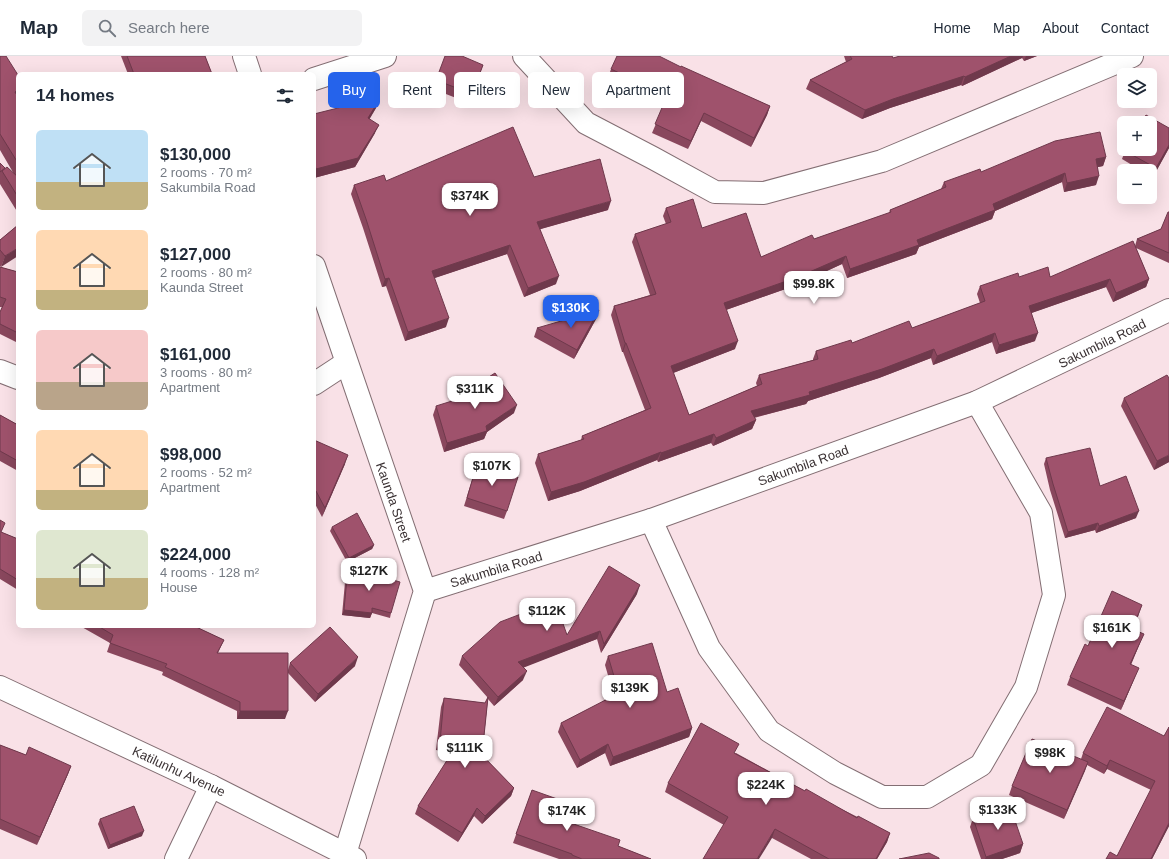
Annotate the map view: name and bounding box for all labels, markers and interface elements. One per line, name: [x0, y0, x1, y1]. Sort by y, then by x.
search box: [82, 10, 362, 46]
text: Map: [20, 17, 58, 38]
icon: search: [96, 17, 118, 39]
text: Search here: [128, 19, 210, 36]
text: Home: [934, 20, 971, 36]
text: Map: [993, 20, 1020, 36]
text: About: [1042, 20, 1079, 36]
text: Contact: [1101, 20, 1149, 36]
map controls: [1117, 68, 1157, 204]
button: layers: [1117, 68, 1157, 108]
chip: Buy: [328, 72, 380, 108]
chip: Rent: [388, 72, 446, 108]
chip: Filters: [454, 72, 520, 108]
chip: New: [528, 72, 584, 108]
chip: Apartment: [592, 72, 684, 108]
icon: filters: [274, 85, 296, 107]
text: 14 homes: [36, 86, 114, 105]
button: +: [1117, 116, 1157, 156]
text: $130,000: [160, 145, 231, 164]
icon: home: [68, 146, 116, 194]
button: −: [1117, 164, 1157, 204]
text: 2 rooms · 70 m²: [160, 165, 252, 180]
text: Sakumbila Road: [160, 180, 255, 195]
pin: $374K: [442, 183, 498, 217]
text: $374K: [451, 188, 489, 203]
text: $127,000: [160, 245, 231, 264]
icon: home: [68, 246, 116, 294]
text: 2 rooms · 80 m²: [160, 265, 252, 280]
pin: $99.8K: [781, 271, 847, 305]
text: $99.8K: [793, 276, 835, 291]
text: Kaunda Street: [160, 280, 243, 295]
pin: $130K: [543, 295, 599, 329]
text: $130K: [552, 300, 590, 315]
street label: Sakumbila Road: [1056, 316, 1148, 371]
text: $161,000: [160, 345, 231, 364]
icon: home: [68, 346, 116, 394]
text: 3 rooms · 80 m²: [160, 365, 252, 380]
pin: $311K: [447, 376, 503, 410]
text: Apartment: [160, 380, 220, 395]
text: $311K: [456, 381, 494, 396]
street label: Sakumbila Road: [756, 442, 851, 489]
text: $98,000: [160, 445, 221, 464]
icon: home: [68, 446, 116, 494]
pin: $107K: [464, 453, 520, 487]
text: $107K: [473, 458, 511, 473]
street label: Kaunda Street: [373, 460, 414, 544]
text: 2 rooms · 52 m²: [160, 465, 252, 480]
text: Apartment: [160, 480, 220, 495]
text: $224,000: [160, 545, 231, 564]
icon: home: [68, 546, 116, 594]
street label: Sakumbila Road: [448, 548, 544, 591]
pin: $127K: [341, 558, 397, 592]
text: $127K: [350, 563, 388, 578]
text: 4 rooms · 128 m²: [160, 565, 259, 580]
text: House: [160, 580, 198, 595]
pin: $112K: [519, 598, 575, 632]
text: $112K: [528, 603, 566, 618]
pin: $161K: [1084, 615, 1140, 649]
text: $161K: [1093, 620, 1131, 635]
pin: $139K: [602, 675, 658, 709]
text: $139K: [611, 680, 649, 695]
pin: $111K: [437, 735, 493, 769]
text: $111K: [447, 740, 483, 755]
pin: $98K: [1026, 740, 1074, 774]
street label: Katilunhu Avenue: [130, 743, 228, 800]
text: $98K: [1034, 745, 1066, 760]
pin: $224K: [738, 772, 794, 806]
text: $224K: [747, 777, 785, 792]
pin: $133K: [970, 797, 1026, 831]
pin: $174K: [539, 798, 595, 832]
text: $133K: [979, 802, 1017, 817]
text: $174K: [548, 803, 586, 818]

